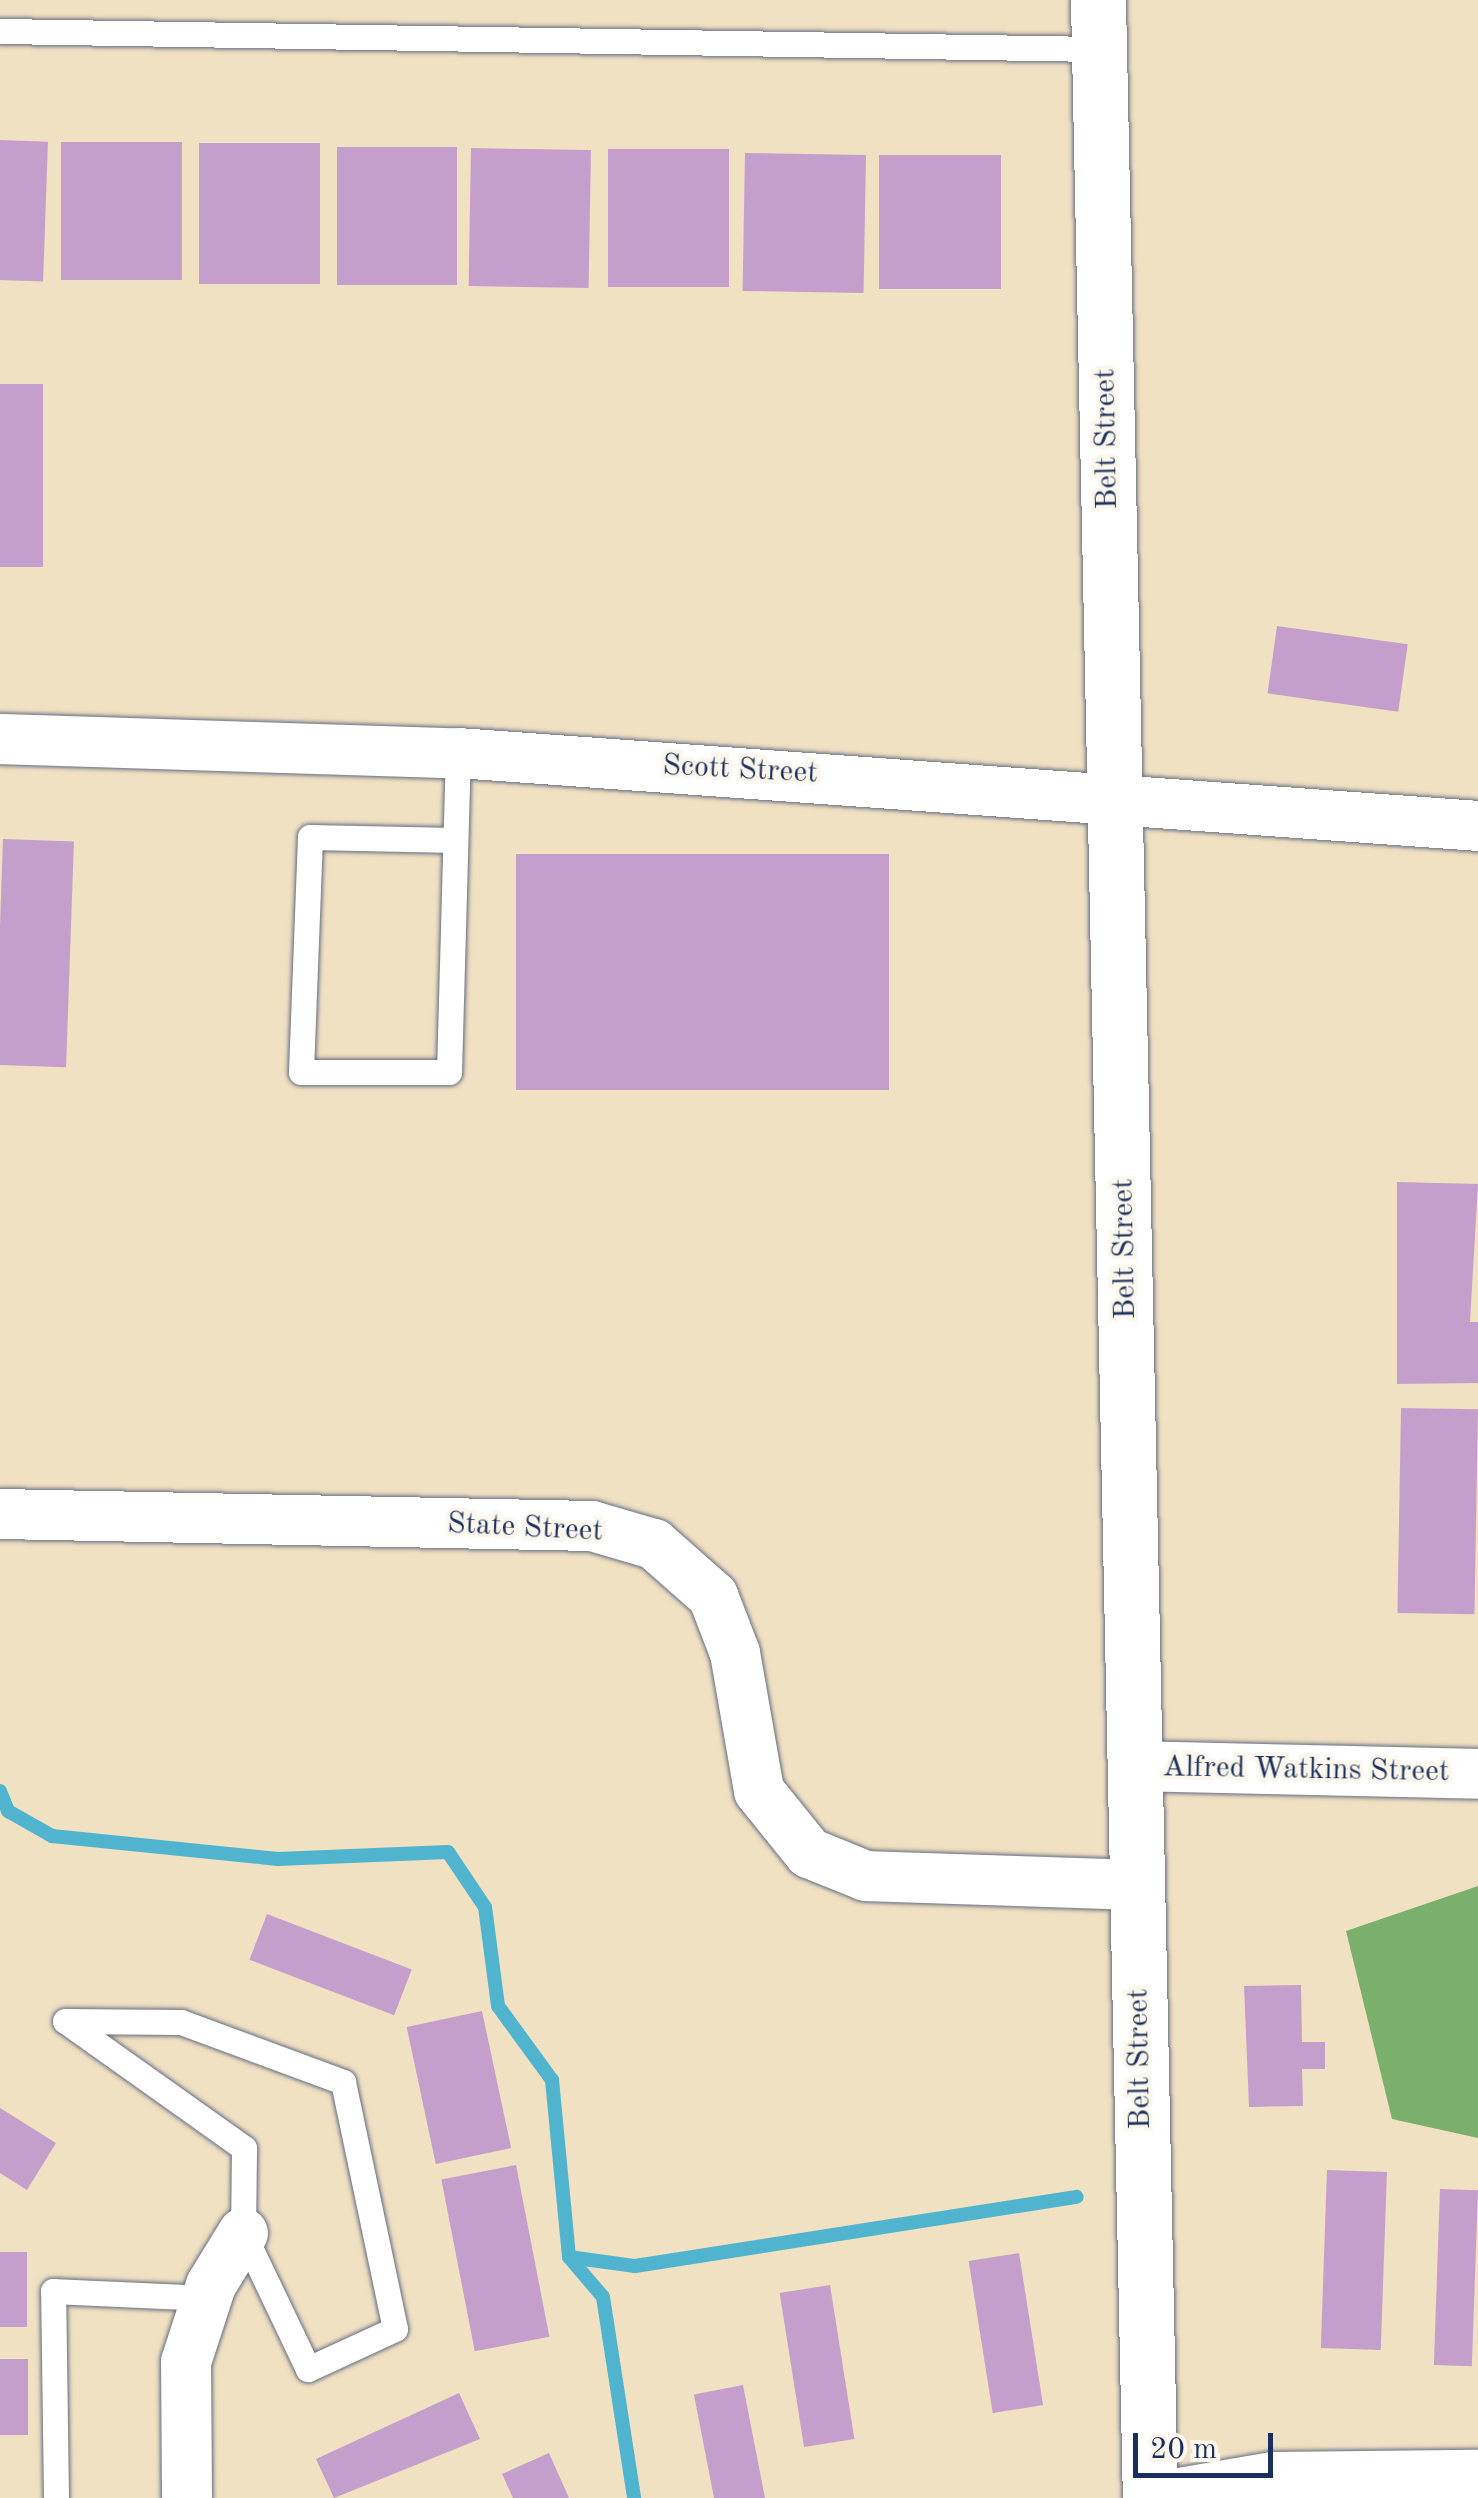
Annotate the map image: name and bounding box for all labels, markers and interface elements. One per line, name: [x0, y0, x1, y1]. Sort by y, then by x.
street label: Belt Street: [1088, 368, 1126, 510]
street label: Scott Street: [661, 748, 819, 792]
street label: Belt Street: [1106, 1178, 1144, 1320]
street label: State Street: [446, 1506, 604, 1550]
street label: Alfred Watkins Street: [1162, 1749, 1450, 1791]
street label: Belt Street: [1121, 1988, 1159, 2130]
scale bar: [1138, 2413, 1278, 2475]
text: 20 m: [1150, 2435, 1217, 2465]

